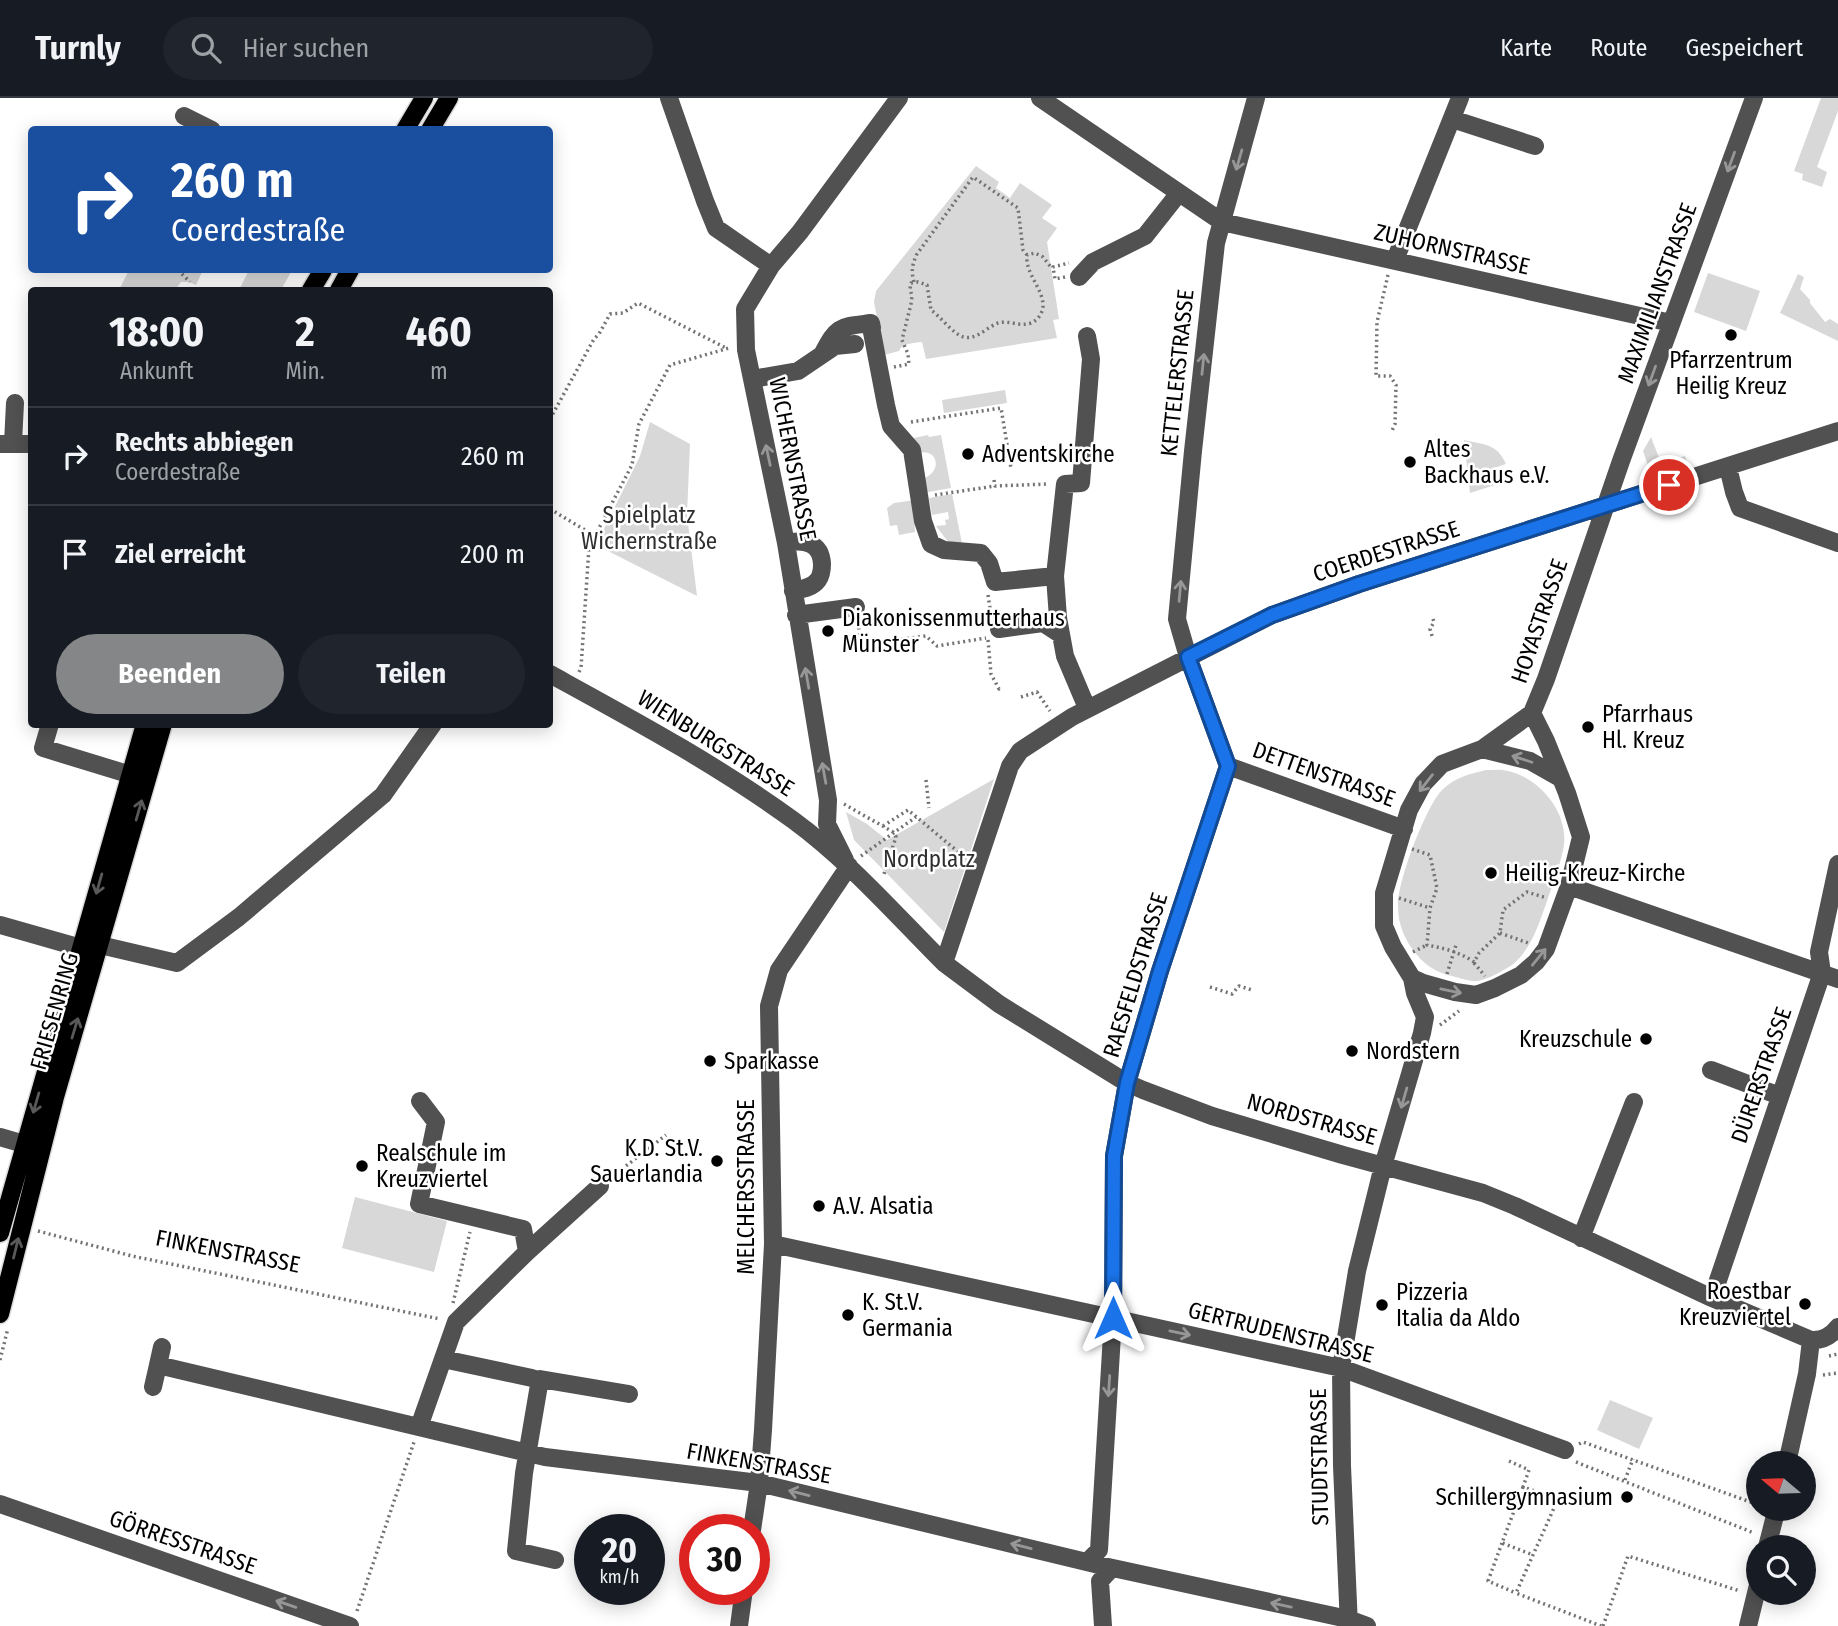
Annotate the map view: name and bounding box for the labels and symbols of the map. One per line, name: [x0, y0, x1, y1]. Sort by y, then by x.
one-way arrow: [1232, 149, 1245, 171]
one-way arrow: [1724, 151, 1736, 173]
street label: MAXIMILIANSTRASSE: [1611, 199, 1703, 387]
street label: ZUHORNSTRASSE: [1372, 218, 1532, 280]
street label: KETTELERSTRASSE: [1154, 288, 1200, 458]
marker: Pfarrzentrum Heilig Kreuz: [1723, 327, 1739, 343]
place label: Pfarrzentrum Heilig Kreuz: [1669, 346, 1793, 400]
one-way arrow: [1196, 353, 1209, 376]
one-way arrow: [1645, 364, 1657, 386]
street label: WICHERNSTRASSE: [763, 375, 823, 543]
place label: Altes Backhaus e.V.: [1424, 435, 1549, 489]
place label: Adventskirche: [982, 440, 1115, 468]
one-way arrow: [760, 444, 774, 467]
marker: Adventskirche: [960, 446, 976, 462]
marker: Altes Backhaus e.V.: [1402, 454, 1418, 470]
pin: [1639, 455, 1699, 515]
park label: Spielplatz Wichernstraße: [581, 501, 717, 555]
street label: COERDESTRASSE: [1309, 514, 1463, 588]
street label: HOYASTRASSE: [1505, 555, 1573, 687]
one-way arrow: [1174, 580, 1187, 602]
place label: Diakonissenmutterhaus Münster: [842, 604, 1065, 658]
marker: Diakonissenmutterhaus Münster: [820, 623, 836, 639]
one-way arrow: [800, 668, 814, 690]
street label: WIENBURGSTRASSE: [633, 684, 799, 802]
place label: Pfarrhaus Hl. Kreuz: [1602, 700, 1693, 754]
marker: Pfarrhaus Hl. Kreuz: [1580, 719, 1596, 735]
street label: DETTENSTRASSE: [1249, 735, 1399, 813]
one-way arrow: [1512, 752, 1534, 764]
one-way arrow: [817, 762, 830, 785]
one-way arrow: [1418, 774, 1433, 792]
one-way arrow: [133, 799, 146, 821]
park label: Nordplatz: [883, 845, 975, 873]
place label: Heilig-Kreuz-Kirche: [1505, 859, 1685, 887]
marker: Heilig-Kreuz-Kirche: [1483, 865, 1499, 881]
one-way arrow: [92, 873, 105, 895]
street label: RAESFELDSTRASSE: [1097, 889, 1173, 1061]
street label: FRIESENRING: [24, 949, 84, 1073]
one-way arrow: [1531, 949, 1546, 967]
one-way arrow: [1439, 984, 1462, 998]
street label: DÜRERSTRASSE: [1725, 1003, 1797, 1147]
one-way arrow: [69, 1018, 82, 1040]
place label: Kreuzschule: [1519, 1025, 1632, 1053]
marker: Kreuzschule: [1638, 1031, 1654, 1047]
place label: Nordstern: [1366, 1037, 1460, 1065]
marker: Nordstern: [1344, 1043, 1360, 1059]
place label: Sparkasse: [724, 1047, 819, 1075]
marker: Sparkasse: [702, 1053, 718, 1069]
street label: NORDSTRASSE: [1244, 1087, 1380, 1151]
one-way arrow: [1396, 1087, 1409, 1109]
one-way arrow: [29, 1092, 42, 1114]
street label: MELCHERSSTRASSE: [732, 1099, 760, 1275]
place label: K.D. St.V. Sauerlandia: [590, 1134, 703, 1188]
place label: Realschule im Kreuzviertel: [376, 1139, 506, 1193]
marker: K.D. St.V. Sauerlandia: [709, 1153, 725, 1169]
marker: Realschule im Kreuzviertel: [354, 1158, 370, 1174]
place label: A.V. Alsatia: [833, 1192, 933, 1220]
marker: A.V. Alsatia: [811, 1198, 827, 1214]
street label: FINKENSTRASSE: [153, 1223, 303, 1279]
one-way arrow: [10, 1237, 23, 1260]
place label: Roestbar Kreuzviertel: [1679, 1277, 1791, 1331]
place label: Pizzeria Italia da Aldo: [1396, 1278, 1520, 1332]
position arrow: [1076, 1281, 1150, 1355]
place label: K. St.V. Germania: [862, 1288, 953, 1342]
street label: GERTRUDENSTRASSE: [1185, 1295, 1377, 1369]
marker: Roestbar Kreuzviertel: [1797, 1296, 1813, 1312]
marker: Pizzeria Italia da Aldo: [1374, 1297, 1390, 1313]
marker: K. St.V. Germania: [840, 1307, 856, 1323]
one-way arrow: [1168, 1326, 1191, 1340]
one-way arrow: [1102, 1374, 1115, 1397]
street label: STUDTSTRASSE: [1304, 1388, 1334, 1526]
street label: FINKENSTRASSE: [684, 1436, 834, 1490]
north arrow: [1746, 1451, 1816, 1521]
place label: Schillergymnasium: [1435, 1483, 1613, 1511]
one-way arrow: [789, 1486, 811, 1499]
marker: Schillergymnasium: [1619, 1489, 1635, 1505]
street label: GÖRRESSTRASSE: [106, 1504, 260, 1580]
speed limit sign: 30: [679, 1514, 770, 1605]
one-way arrow: [1010, 1539, 1033, 1552]
one-way arrow: [275, 1597, 297, 1609]
one-way arrow: [1270, 1597, 1293, 1611]

